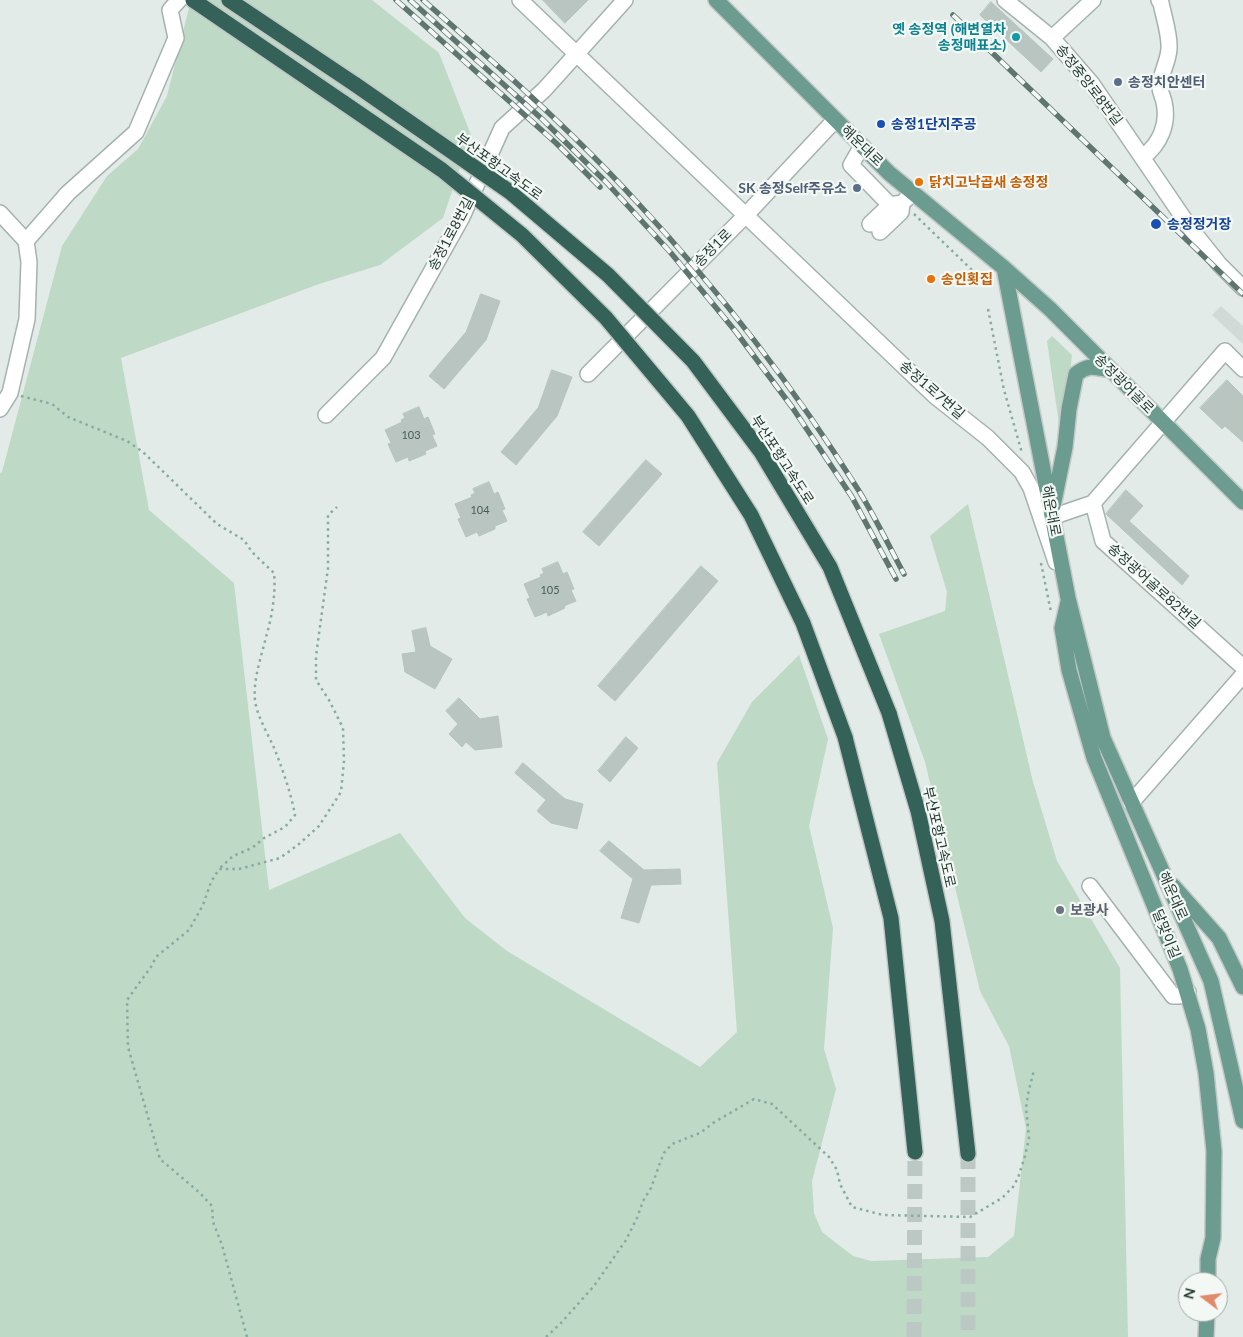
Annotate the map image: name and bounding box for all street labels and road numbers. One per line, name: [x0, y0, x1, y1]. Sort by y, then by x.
street label: 송정중앙로8번길: [1052, 41, 1126, 129]
street label: 해운대로: [838, 122, 886, 170]
street label: 부산포항고속도로: [452, 130, 546, 204]
street label: 송정1로8번길: [425, 194, 477, 274]
street label: 송정1로: [691, 226, 735, 270]
street label: 송정광어골로: [1091, 351, 1157, 417]
street label: 송정1로7번길: [896, 357, 968, 423]
street label: 부산포항고속도로: [747, 412, 817, 508]
street label: 해운대로: [1038, 484, 1064, 538]
street label: 송정광어골로82번길: [1104, 540, 1204, 632]
street label: 부산포항고속도로: [919, 785, 959, 889]
street label: 해운대로: [1155, 869, 1191, 923]
street label: 달맞이길: [1149, 907, 1183, 961]

